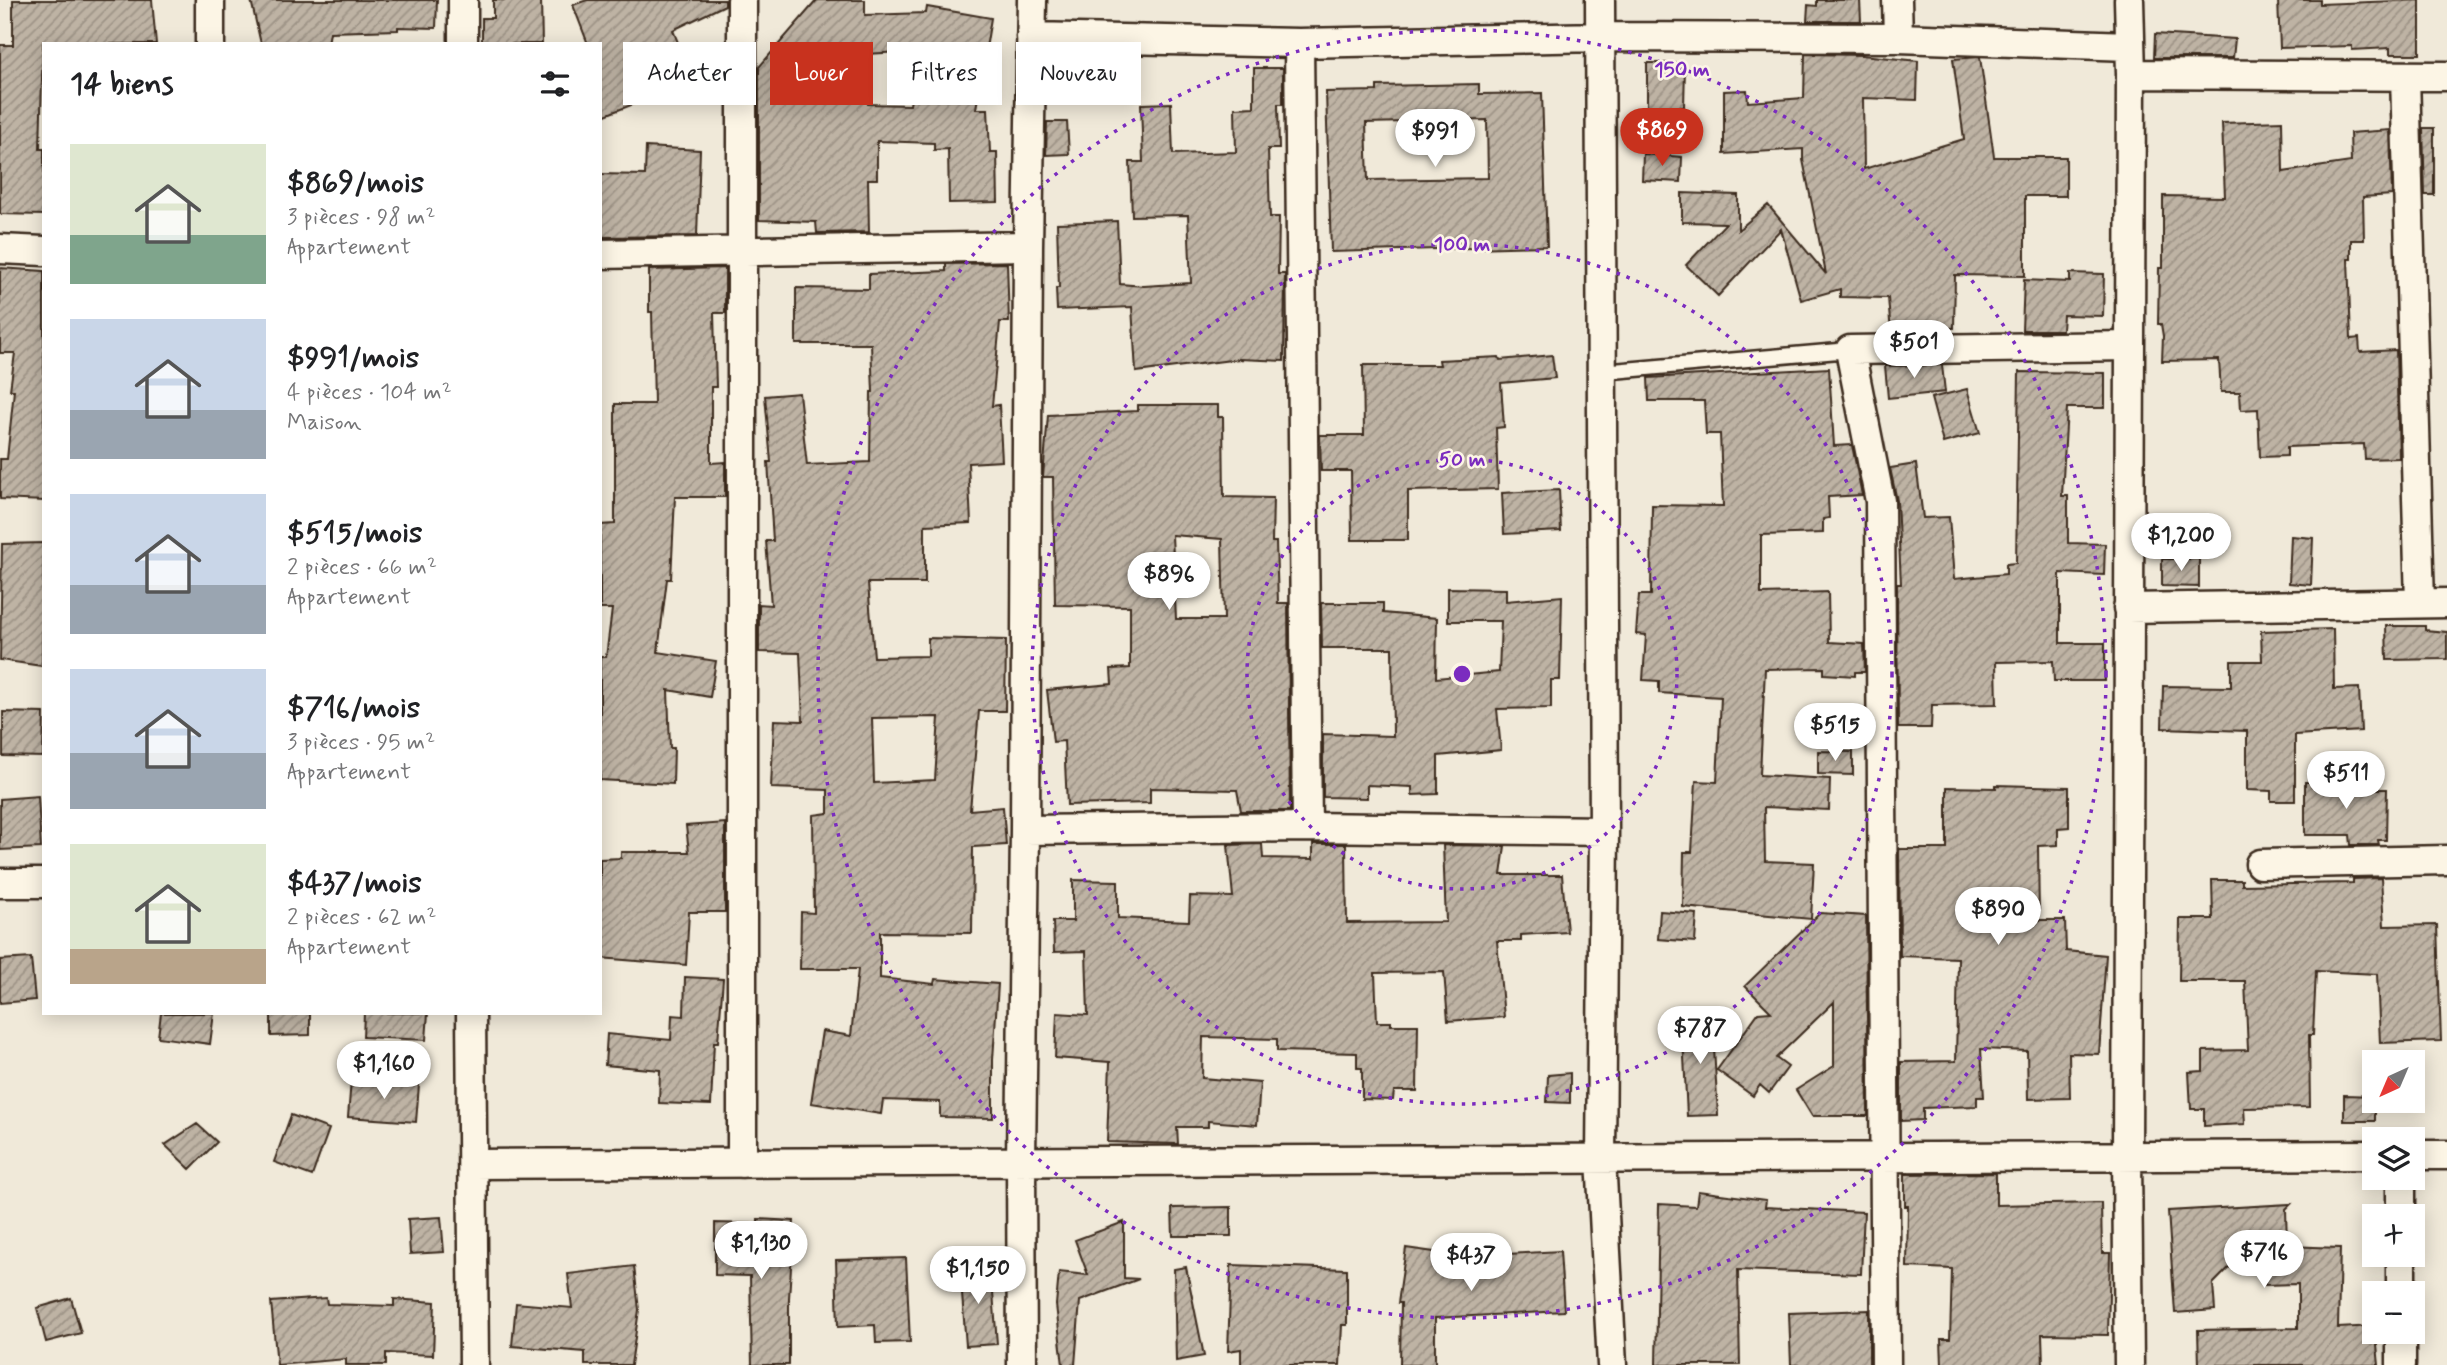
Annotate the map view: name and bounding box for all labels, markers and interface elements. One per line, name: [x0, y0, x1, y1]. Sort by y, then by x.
chip: Acheter: [623, 42, 756, 105]
chip: Louer: [770, 42, 873, 105]
chip: Filtres: [887, 42, 1002, 105]
chip: Nouveau: [1016, 42, 1141, 105]
text: 150 m: [1654, 56, 1710, 84]
text: 14 biens: [70, 65, 174, 104]
icon: filters: [536, 65, 574, 103]
pin: $869: [1621, 108, 1703, 168]
pin: $991: [1394, 110, 1476, 169]
text: $869: [1636, 116, 1688, 146]
text: $991: [1411, 117, 1459, 147]
text: $869/mois: [287, 164, 424, 203]
icon: home: [126, 172, 210, 256]
text: 3 pièces · 98 m²: [287, 203, 436, 233]
text: 100 m: [1434, 231, 1490, 259]
text: Appartement: [287, 233, 411, 263]
pin: $501: [1873, 320, 1955, 380]
text: $501: [1889, 328, 1939, 358]
text: $991/mois: [287, 339, 419, 378]
icon: home: [126, 347, 210, 431]
text: 4 pièces · 104 m²: [287, 378, 452, 408]
text: Maison: [287, 408, 362, 438]
text: 50 m: [1439, 446, 1486, 474]
text: $515/mois: [287, 514, 422, 553]
pin: $1,200: [2124, 514, 2238, 573]
text: $1,200: [2147, 521, 2215, 551]
icon: home: [126, 522, 210, 606]
pin: $896: [1128, 552, 1210, 612]
text: 2 pièces · 66 m²: [287, 553, 437, 583]
text: $896: [1143, 560, 1195, 590]
text: Appartement: [287, 583, 411, 613]
centre of rings: [1450, 662, 1474, 686]
text: $716/mois: [287, 689, 420, 728]
icon: home: [126, 697, 210, 781]
pin: $515: [1794, 704, 1876, 763]
text: $515: [1810, 711, 1860, 741]
text: 3 pièces · 95 m²: [287, 728, 435, 758]
pin: $511: [2305, 752, 2387, 811]
text: Appartement: [287, 758, 411, 788]
text: $511: [2323, 759, 2369, 789]
text: $437/mois: [287, 864, 422, 903]
icon: home: [126, 872, 210, 956]
pin: $890: [1957, 888, 2039, 947]
text: $890: [1971, 895, 2025, 925]
text: 2 pièces · 62 m²: [287, 903, 436, 933]
text: Appartement: [287, 933, 411, 963]
pin: $787: [1659, 1006, 1741, 1066]
text: $787: [1674, 1014, 1726, 1044]
pin: $1,160: [327, 1042, 441, 1101]
text: $1,160: [353, 1049, 415, 1079]
north arrow: [2362, 1050, 2426, 1113]
map controls: [2362, 1050, 2425, 1344]
button: layers: [2362, 1127, 2425, 1190]
button: +: [2362, 1204, 2425, 1267]
pin: $1,130: [704, 1222, 818, 1281]
text: $1,130: [731, 1229, 791, 1259]
pin: $716: [2223, 1230, 2305, 1290]
pin: $437: [1430, 1234, 1512, 1293]
text: $716: [2240, 1238, 2288, 1268]
text: $437: [1446, 1241, 1496, 1271]
pin: $1,150: [921, 1246, 1035, 1306]
text: $1,150: [946, 1254, 1010, 1284]
button: −: [2362, 1281, 2425, 1344]

